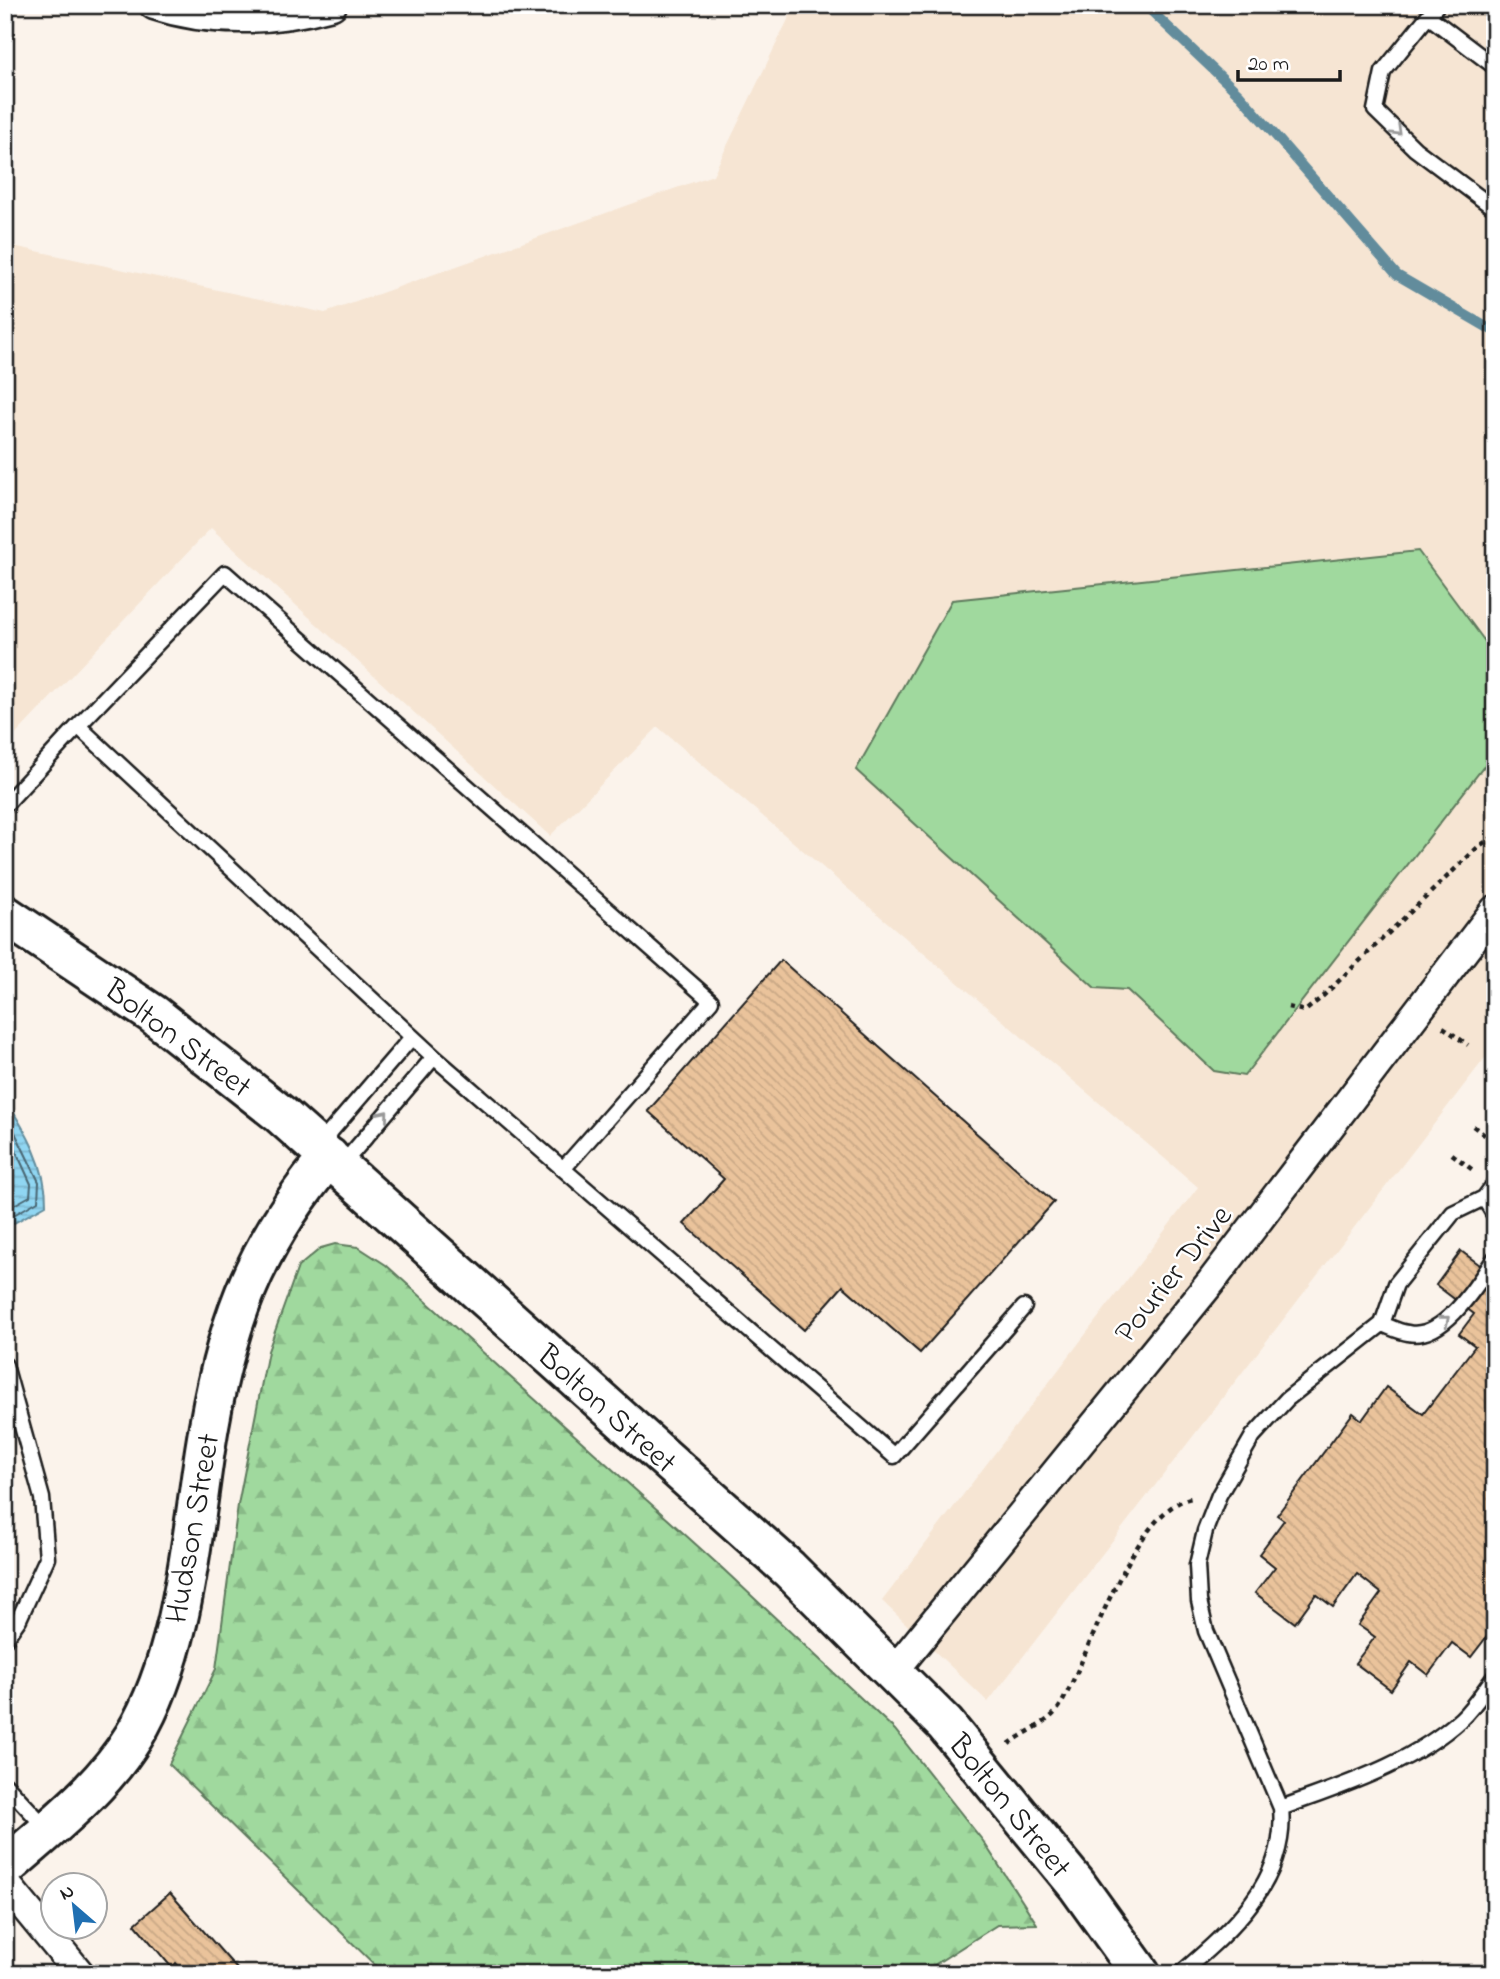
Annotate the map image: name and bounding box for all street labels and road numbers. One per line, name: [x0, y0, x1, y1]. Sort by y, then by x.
street label: Bolton Street: [92, 968, 261, 1111]
street label: Pourier Drive: [1104, 1195, 1246, 1355]
street label: Bolton Street: [524, 1334, 686, 1487]
street label: Hudson Street: [155, 1430, 234, 1627]
street label: Bolton Street: [935, 1724, 1082, 1890]

